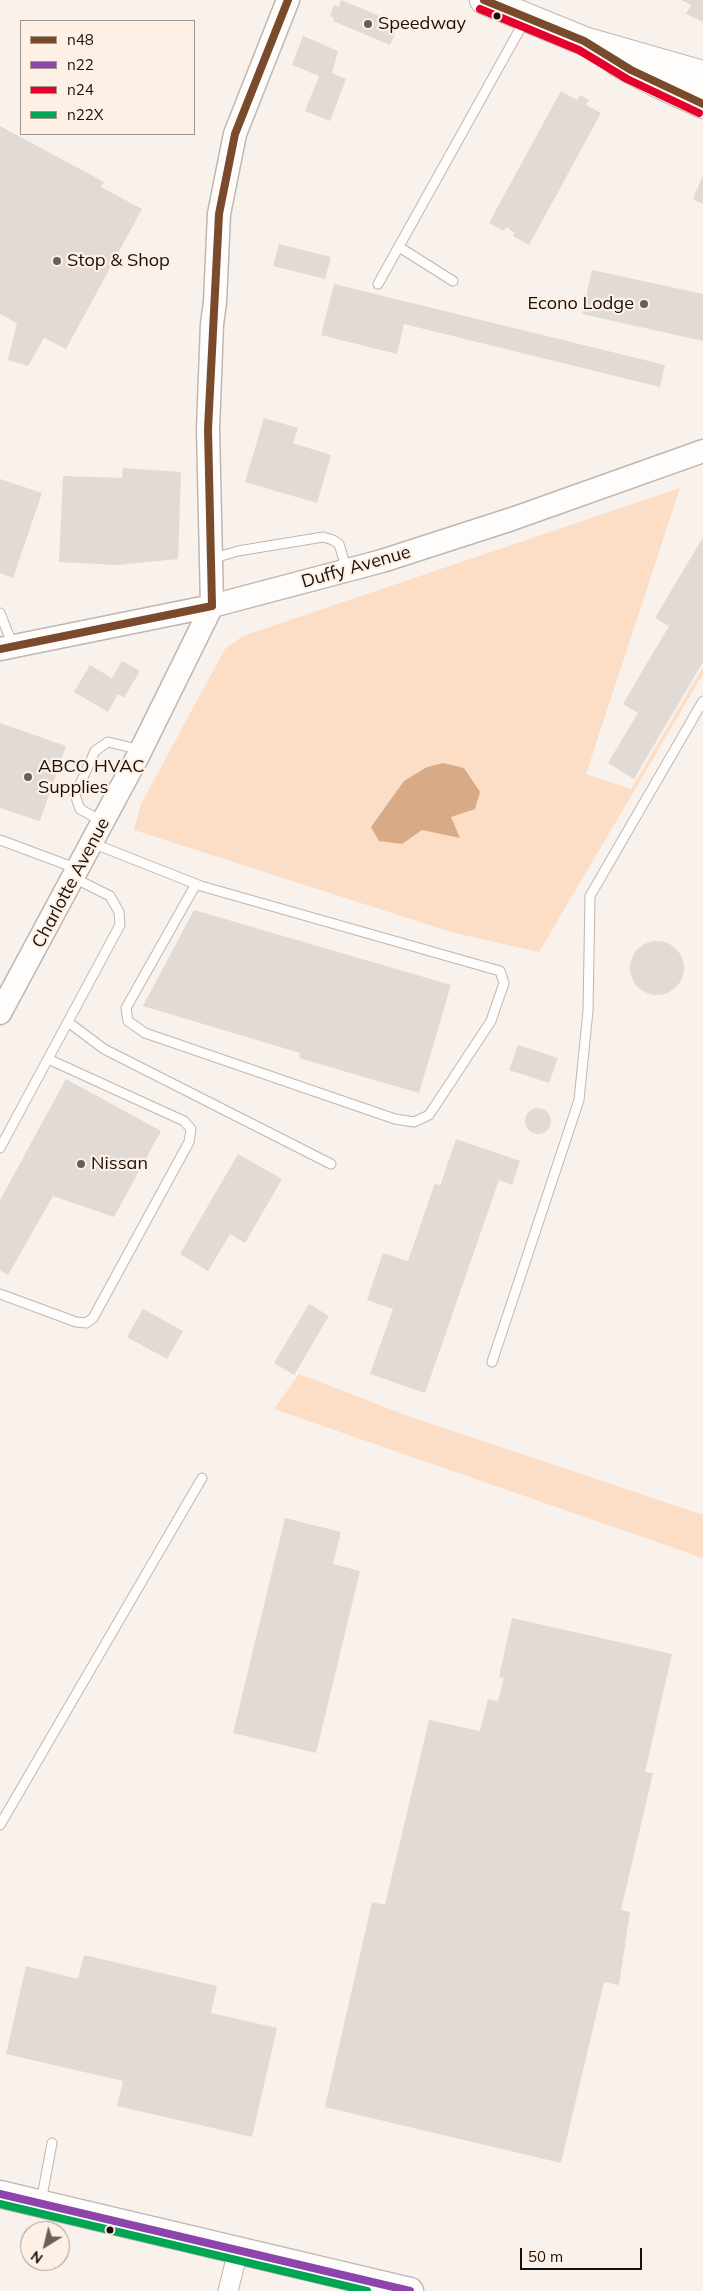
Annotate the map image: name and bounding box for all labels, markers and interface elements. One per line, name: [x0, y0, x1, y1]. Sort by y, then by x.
unlabelled marker: [492, 11, 502, 21]
place label: Speedway: [378, 13, 466, 35]
marker: Speedway: [362, 18, 374, 30]
legend: [20, 20, 195, 135]
text: n48: [67, 30, 94, 49]
text: n22: [67, 55, 94, 74]
text: n24: [67, 80, 94, 99]
text: n22X: [67, 105, 104, 124]
place label: Stop & Shop: [67, 250, 170, 272]
marker: Stop & Shop: [51, 255, 63, 267]
place label: Econo Lodge: [528, 293, 634, 315]
marker: Econo Lodge: [638, 298, 650, 310]
street label: Duffy Avenue: [299, 541, 413, 593]
place label: ABCO HVAC Supplies: [38, 756, 145, 799]
marker: ABCO HVAC Supplies: [22, 771, 34, 783]
street label: Charlotte Avenue: [28, 814, 114, 952]
place label: Nissan: [91, 1153, 148, 1175]
marker: Nissan: [75, 1158, 87, 1170]
north arrow: [20, 2221, 70, 2271]
unlabelled marker: [105, 2225, 115, 2235]
scale bar: [523, 2238, 646, 2270]
text: N: [27, 2247, 46, 2268]
text: 50 m: [528, 2247, 563, 2266]

